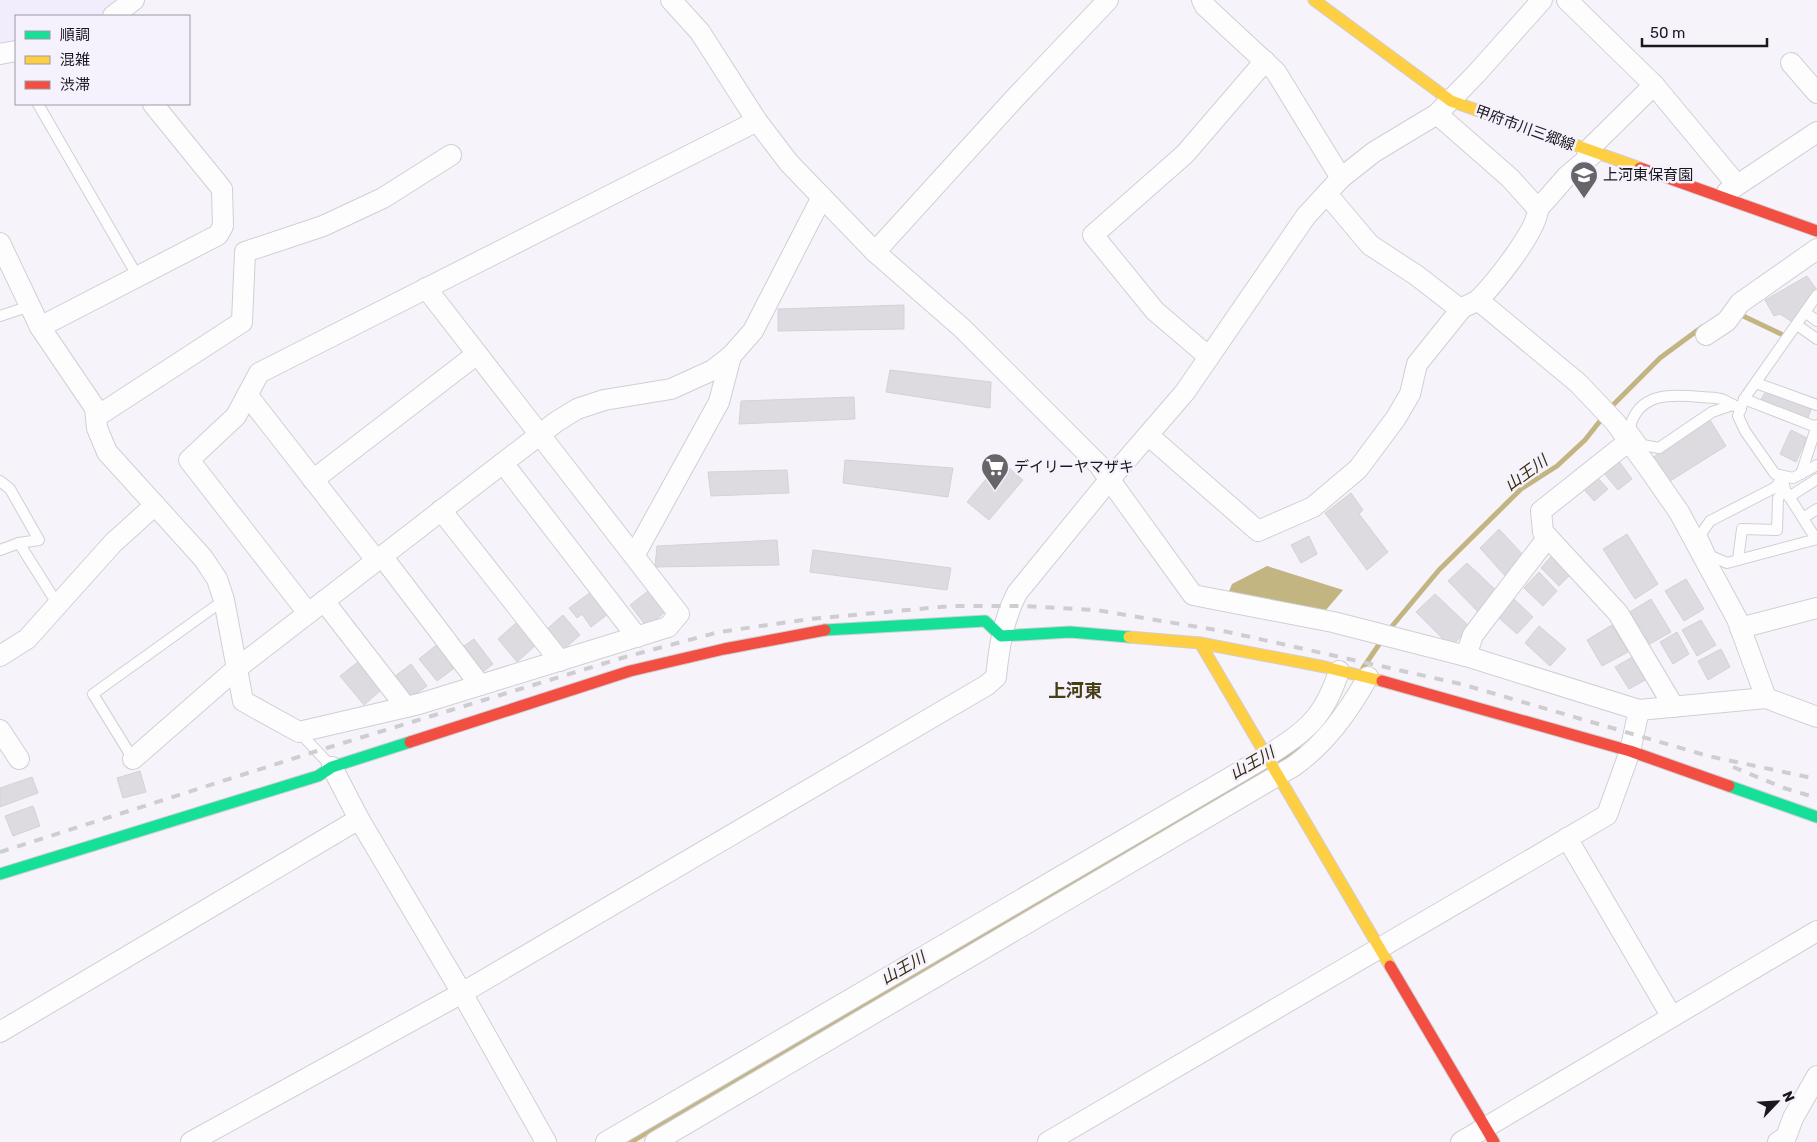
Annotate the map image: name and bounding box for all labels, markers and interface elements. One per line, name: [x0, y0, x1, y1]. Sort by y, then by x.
legend: [15, 15, 190, 105]
scale bar: [1642, 15, 1767, 47]
text: 50 m: [1650, 24, 1685, 42]
text: 順調: [60, 26, 90, 44]
text: 混雑: [60, 51, 90, 69]
text: 渋滞: [60, 76, 90, 94]
street label: 甲府市川三郷線: [1473, 102, 1577, 154]
school or university icon: 上河東保育園: [1569, 160, 1599, 199]
place label: 上河東保育園: [1603, 166, 1693, 184]
water label: 山王川: [1501, 450, 1553, 495]
supermarket icon: デイリーヤマザキ: [980, 452, 1010, 491]
place label: デイリーヤマザキ: [1014, 458, 1134, 476]
district label: 上河東: [1048, 680, 1102, 702]
water label: 山王川: [1226, 742, 1279, 783]
water label: 山王川: [877, 947, 930, 988]
north arrow: [1752, 1077, 1802, 1127]
text: N: [1778, 1089, 1798, 1105]

